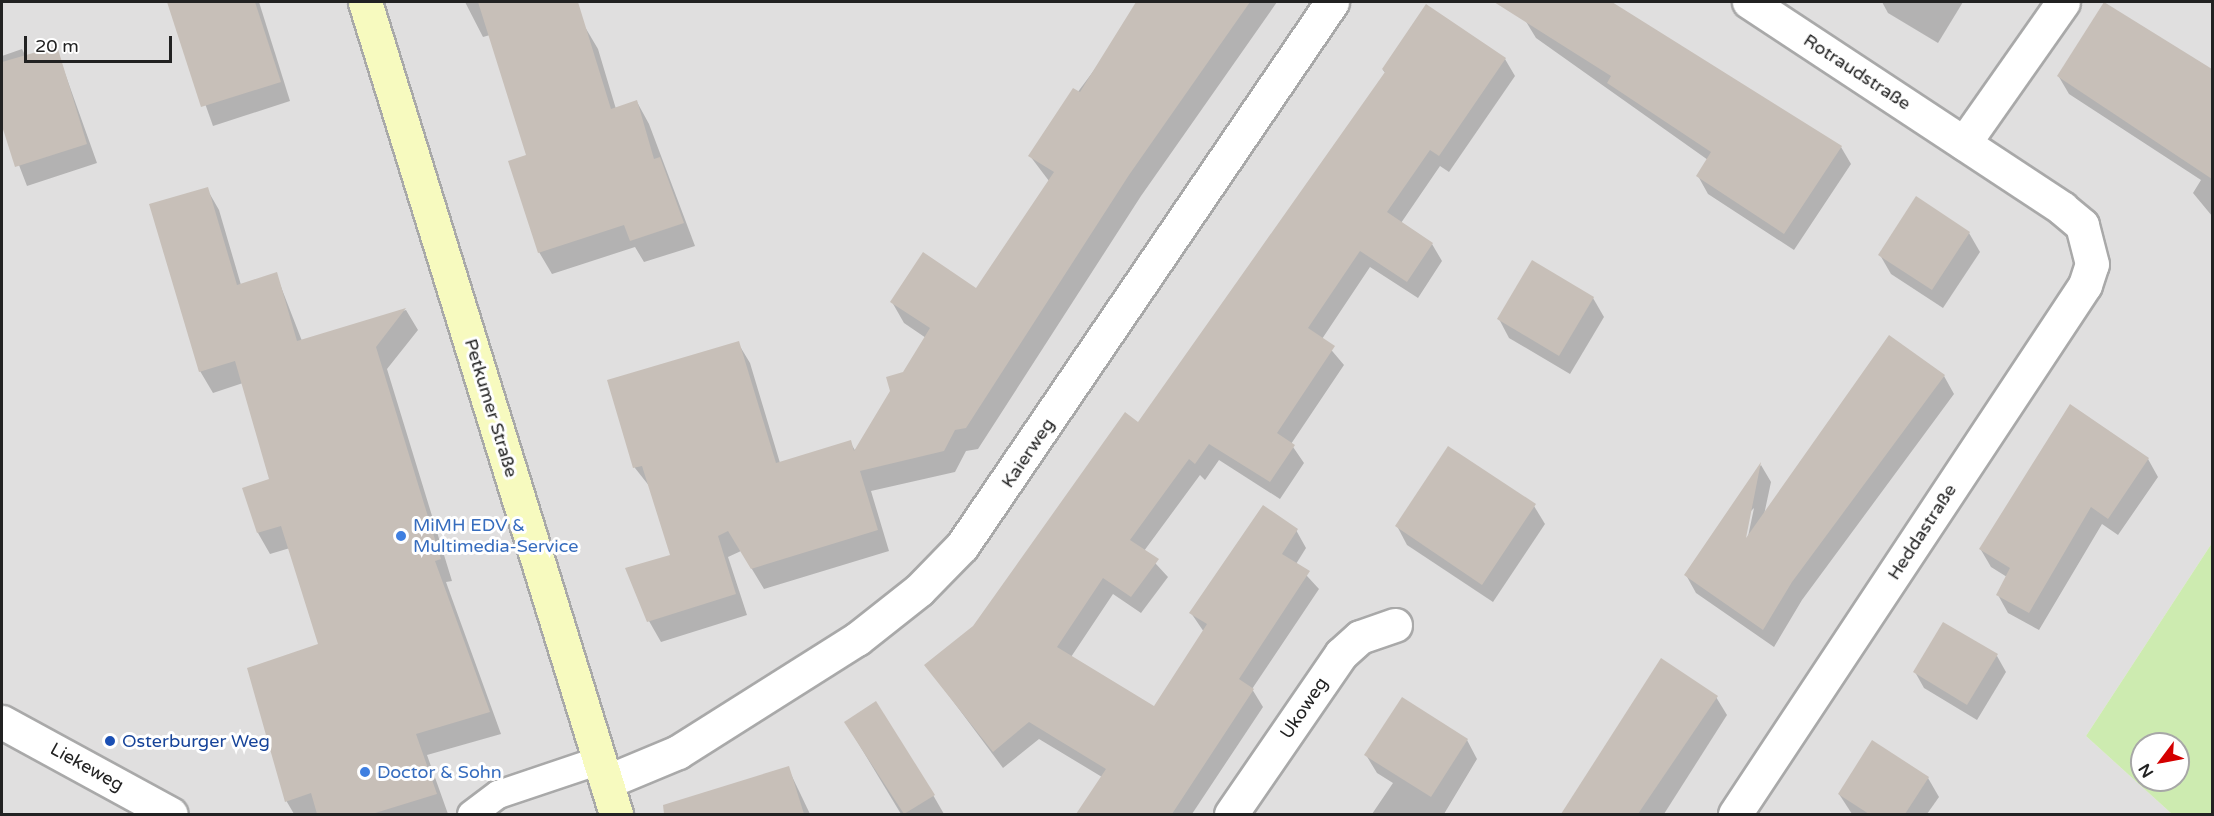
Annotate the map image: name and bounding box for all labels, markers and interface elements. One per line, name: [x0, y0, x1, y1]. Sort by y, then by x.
scale bar: [27, 24, 176, 62]
street label: Rotraudstraße: [1799, 29, 1915, 115]
text: 20 m: [35, 35, 79, 57]
street label: Petkumer Straße: [460, 336, 522, 480]
street label: Kaierweg: [997, 414, 1059, 492]
street label: Heddastraße: [1883, 480, 1961, 584]
place label: MiMH EDV & Multimedia-Service: [413, 515, 579, 558]
marker: MiMH EDV & Multimedia-Service: [394, 529, 408, 543]
street label: Ukoweg: [1276, 673, 1332, 743]
place label: Osterburger Weg: [122, 730, 270, 752]
north arrow: [2130, 732, 2190, 792]
marker: Osterburger Weg: [103, 734, 117, 748]
street label: Liekeweg: [47, 738, 127, 796]
text: N: [2135, 760, 2158, 781]
place label: Doctor & Sohn: [377, 761, 502, 783]
marker: Doctor & Sohn: [358, 765, 372, 779]

